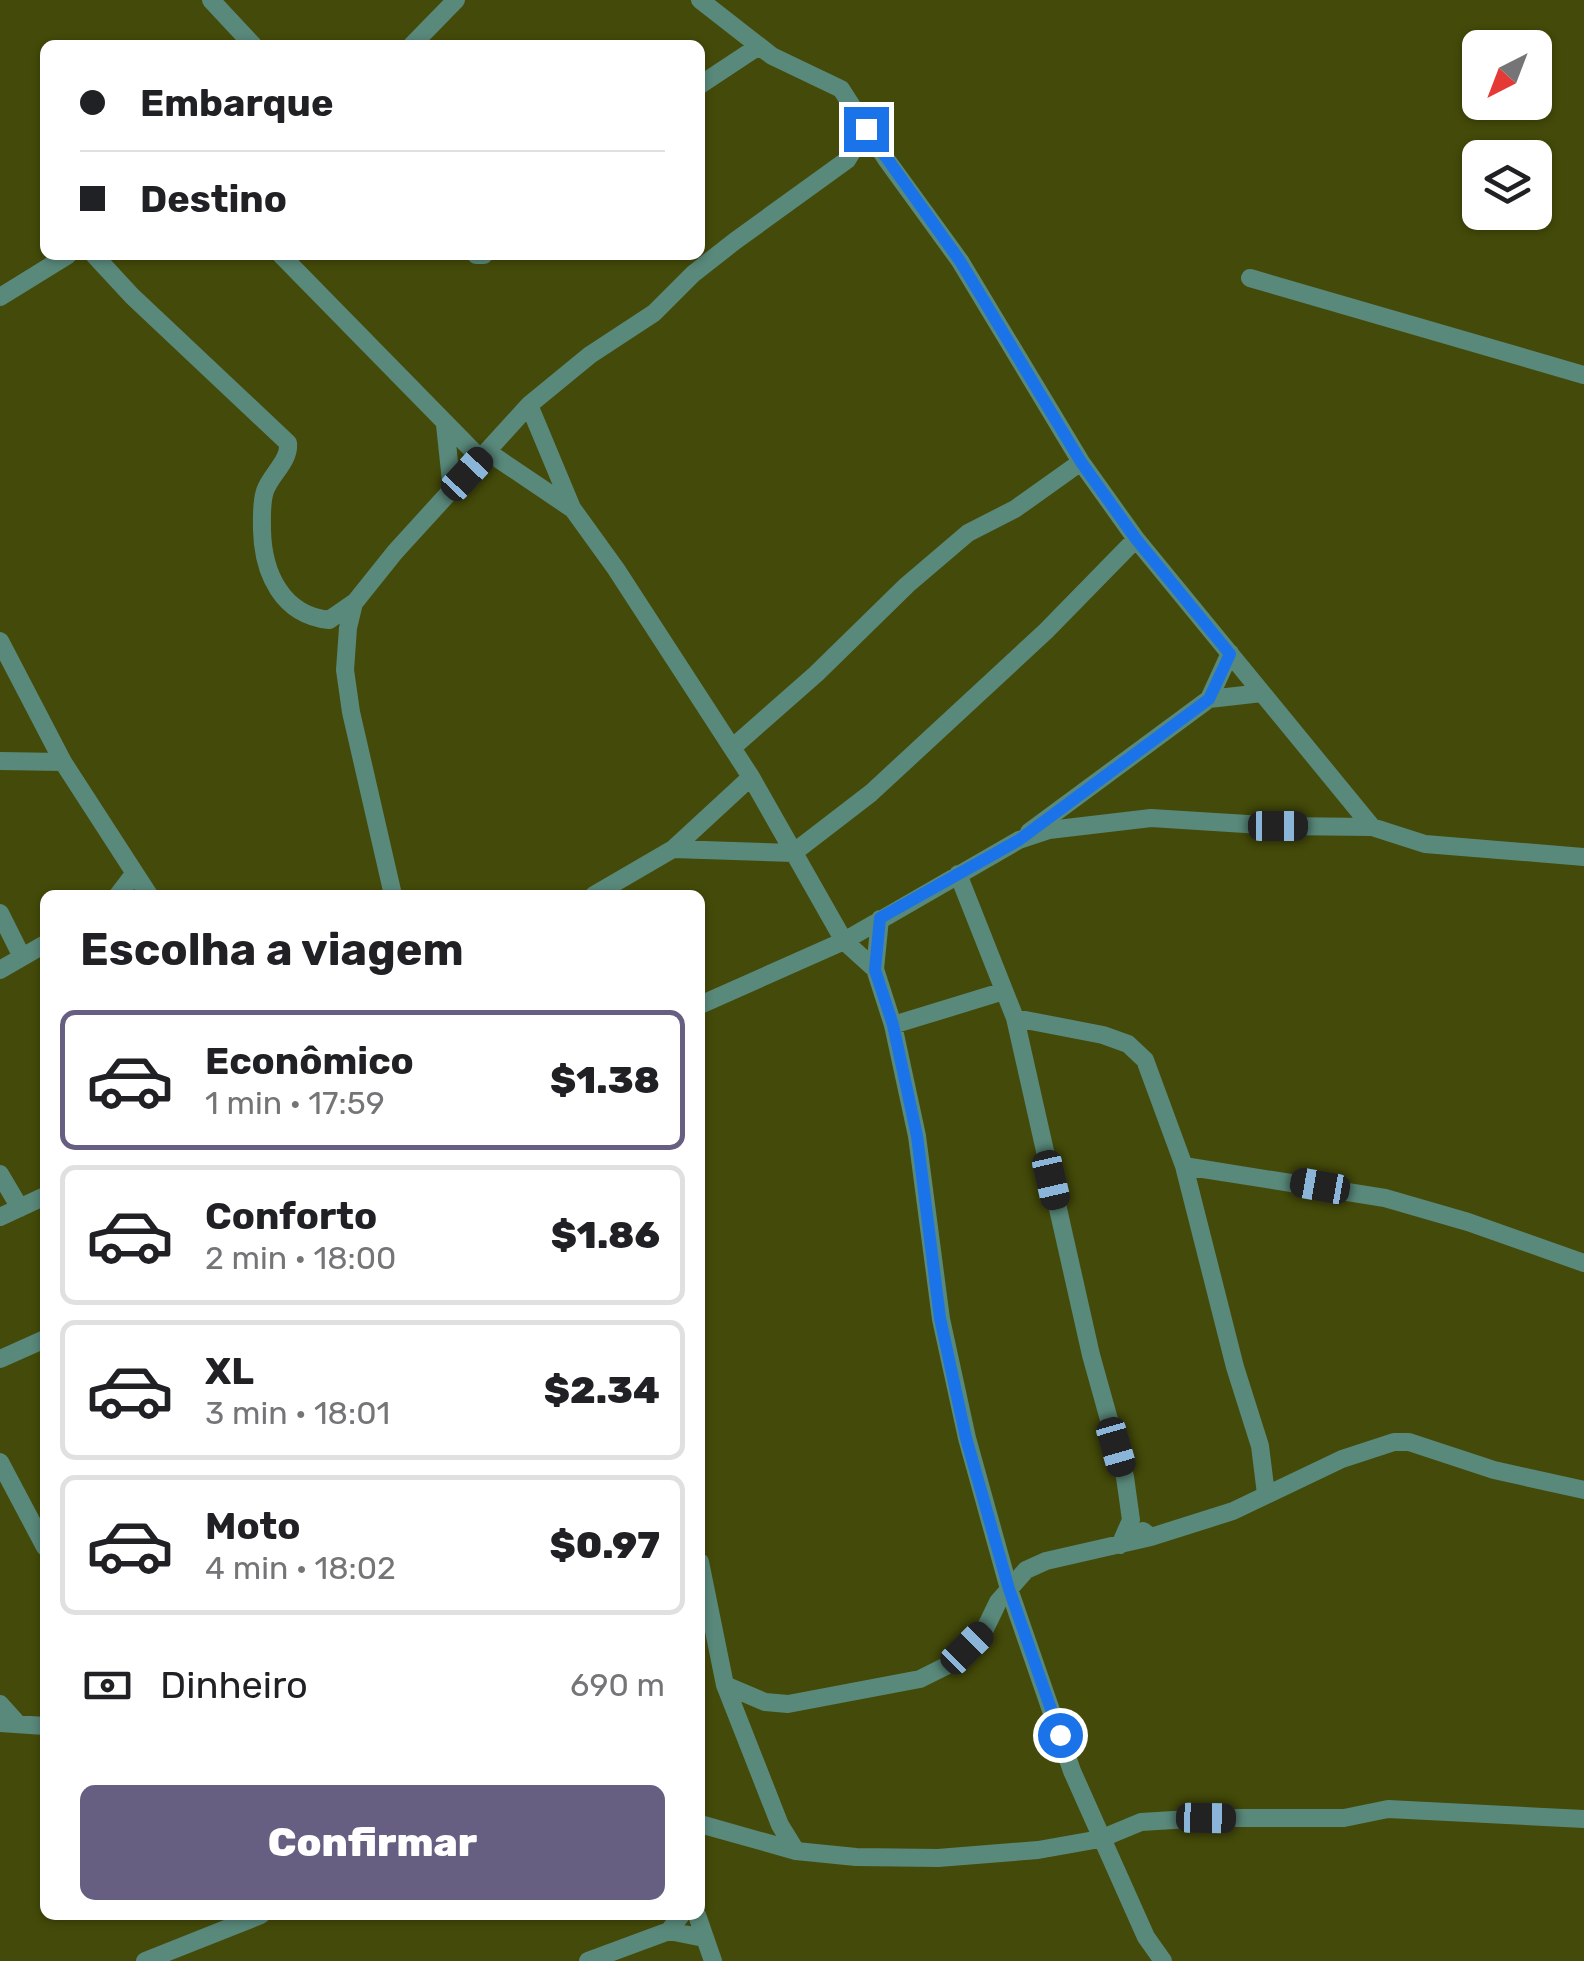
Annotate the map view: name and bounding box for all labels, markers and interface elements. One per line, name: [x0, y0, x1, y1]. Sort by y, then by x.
north arrow: [1462, 30, 1552, 120]
map controls: [1462, 30, 1552, 230]
text: Embarque: [140, 80, 333, 126]
route end: [844, 107, 889, 152]
button: layers: [1462, 140, 1552, 230]
text: Destino: [140, 176, 287, 222]
car: [436, 442, 498, 506]
car: [1248, 811, 1308, 841]
text: Escolha a viagem: [80, 923, 464, 976]
icon: car: [85, 1035, 175, 1125]
text: Econômico: [205, 1038, 414, 1084]
text: $1.38: [550, 1057, 660, 1103]
text: 1 min · 17:59: [205, 1084, 385, 1122]
car: [1030, 1147, 1072, 1213]
car: [1288, 1166, 1352, 1206]
icon: car: [85, 1190, 175, 1280]
text: Conforto: [205, 1193, 377, 1239]
text: $1.86: [551, 1212, 660, 1258]
text: 2 min · 18:00: [205, 1239, 396, 1277]
icon: car: [85, 1345, 175, 1435]
text: XL: [205, 1348, 254, 1394]
text: $2.34: [544, 1367, 660, 1413]
text: 3 min · 18:01: [205, 1394, 390, 1432]
car: [1093, 1414, 1139, 1480]
icon: car: [85, 1500, 175, 1590]
text: Moto: [205, 1503, 301, 1549]
text: $0.97: [550, 1522, 660, 1568]
text: 4 min · 18:02: [205, 1549, 396, 1587]
car: [935, 1616, 999, 1680]
icon: cash: [80, 1658, 135, 1713]
text: Dinheiro: [160, 1662, 308, 1708]
text: 690 m: [570, 1666, 665, 1704]
route start: [1038, 1713, 1083, 1758]
button: Confirmar: [80, 1785, 665, 1900]
car: [1176, 1802, 1236, 1834]

